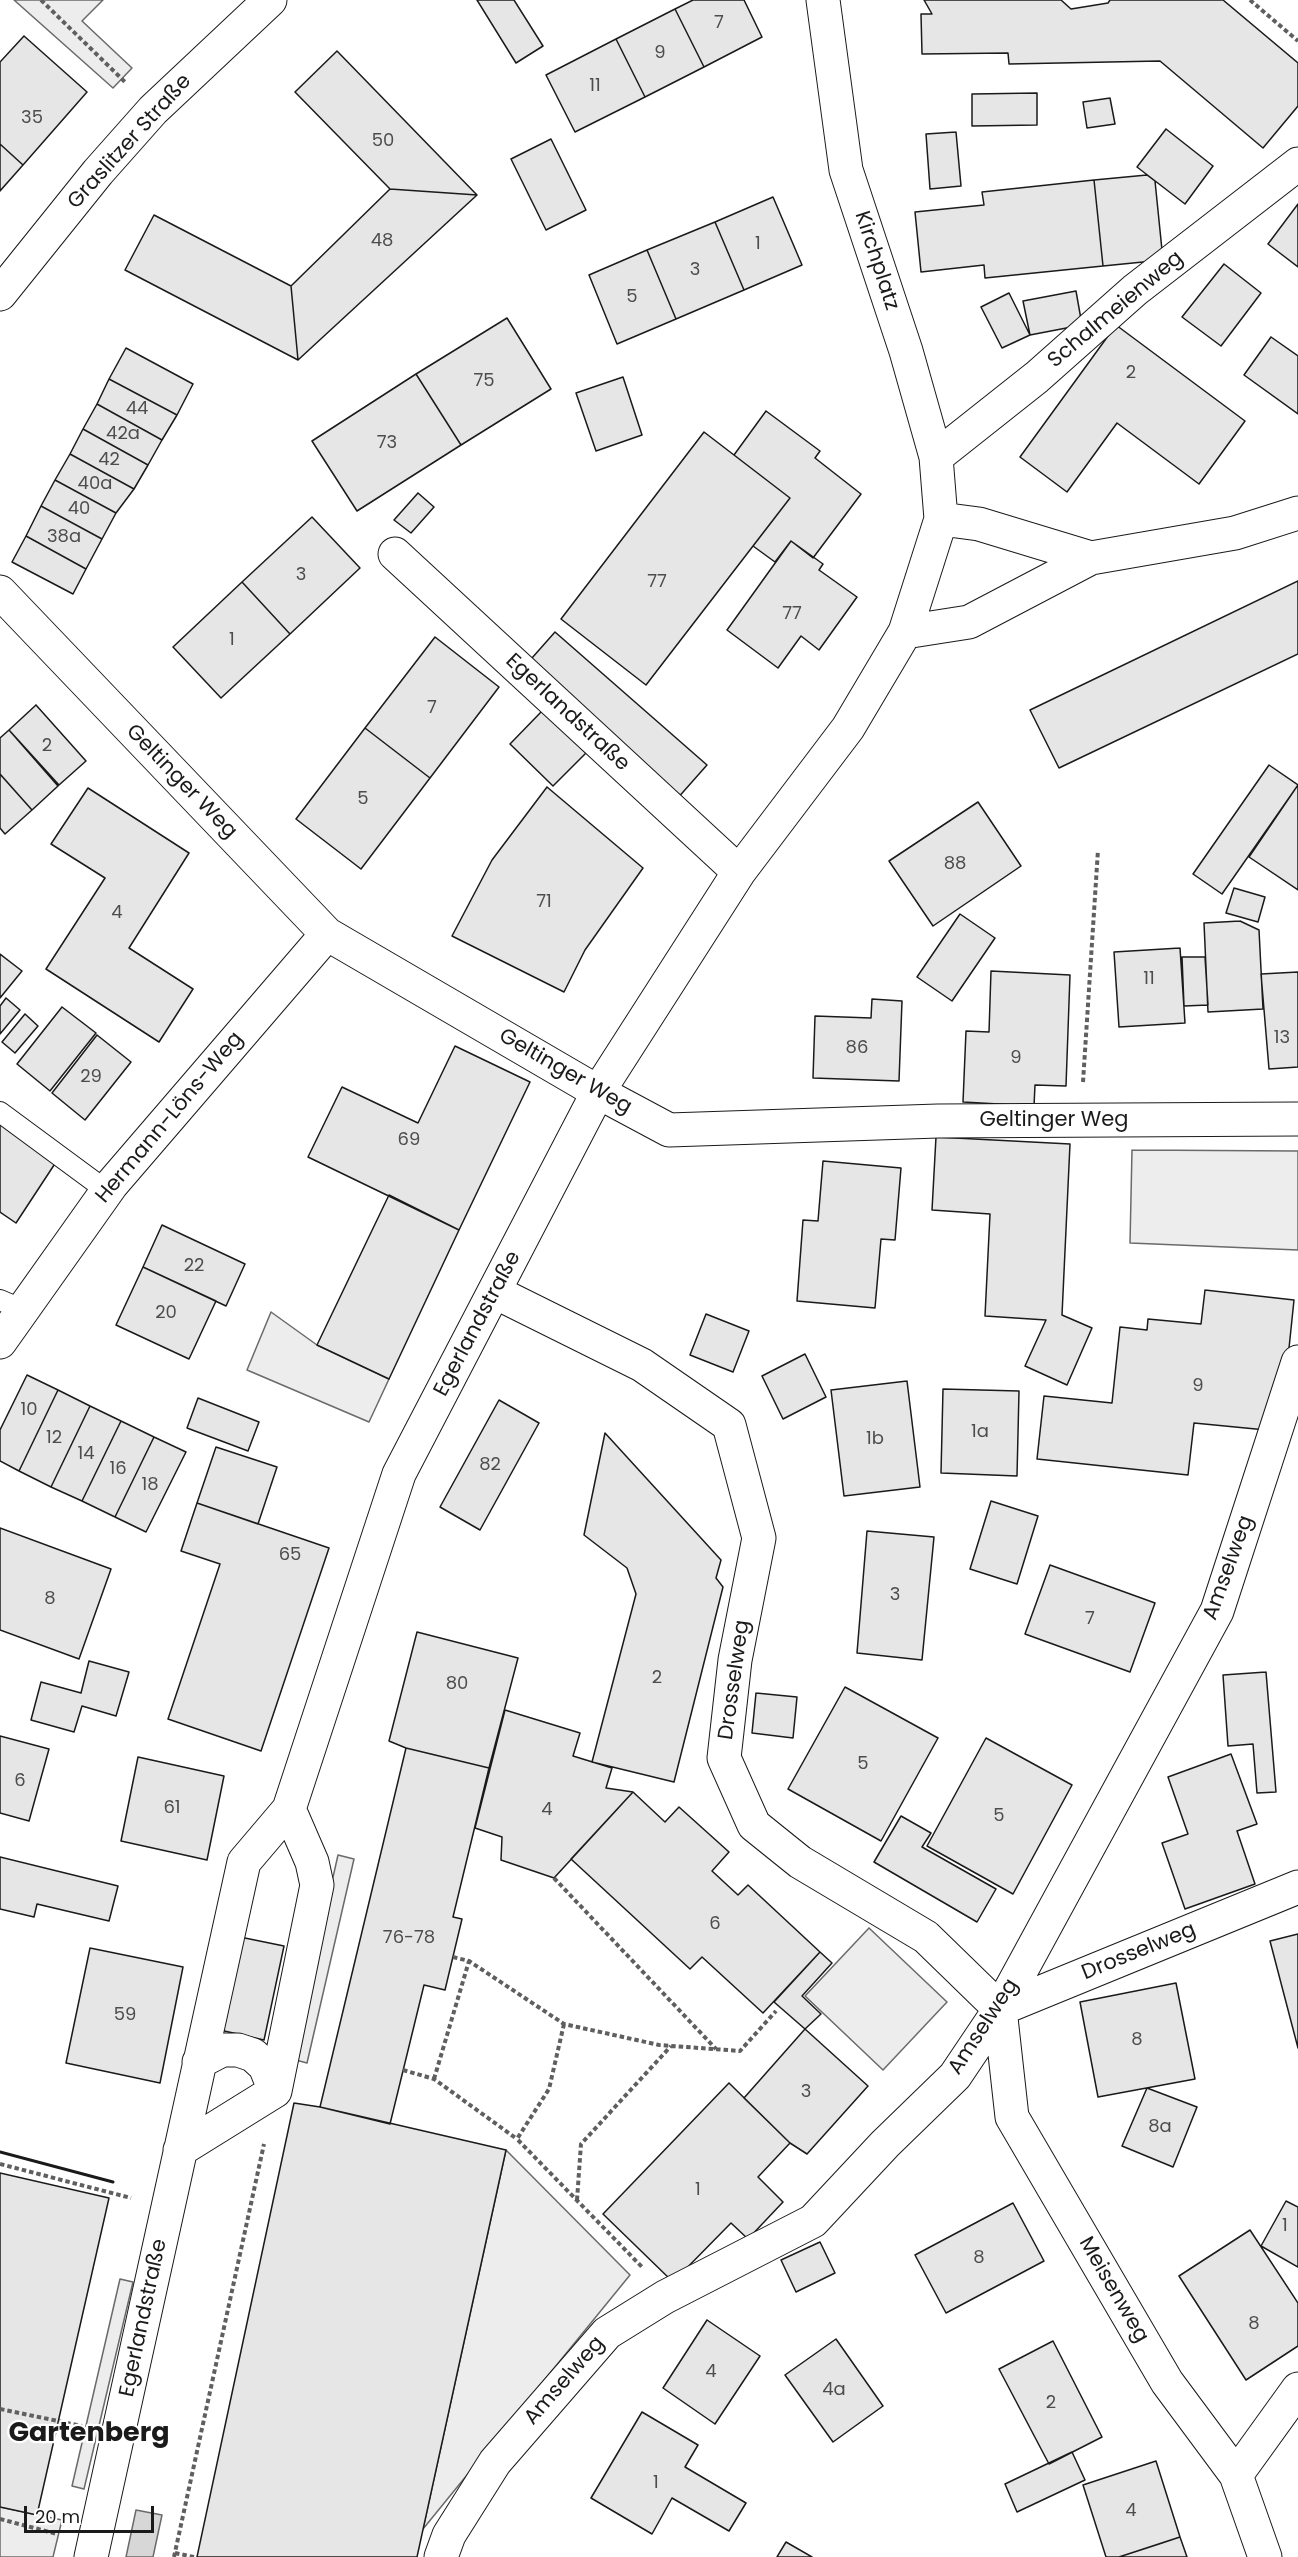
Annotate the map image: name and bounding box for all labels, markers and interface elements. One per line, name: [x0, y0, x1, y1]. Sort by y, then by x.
house number: 7: [714, 12, 724, 34]
house number: 9: [654, 42, 666, 64]
street label: Graslitzer Straße: [63, 69, 197, 215]
house number: 11: [589, 75, 601, 97]
house number: 35: [21, 107, 43, 129]
house number: 50: [372, 130, 394, 152]
street label: Kirchplatz: [848, 208, 904, 314]
house number: 48: [371, 230, 393, 252]
house number: 1: [755, 233, 761, 255]
street label: Schalmeienweg: [1043, 246, 1189, 374]
house number: 3: [690, 259, 700, 281]
house number: 5: [626, 286, 638, 308]
house number: 2: [1126, 362, 1136, 384]
house number: 75: [473, 370, 495, 392]
house number: 44: [126, 398, 148, 420]
house number: 42a: [106, 423, 140, 445]
house number: 73: [377, 432, 397, 454]
house number: 42: [98, 449, 120, 471]
house number: 40a: [78, 473, 112, 495]
house number: 40: [68, 498, 90, 520]
house number: 38a: [47, 526, 81, 548]
house number: 3: [296, 564, 306, 586]
house number: 77: [647, 571, 667, 593]
house number: 77: [782, 603, 802, 625]
house number: 1: [229, 629, 235, 651]
street label: Egerlandstraße: [500, 649, 634, 777]
house number: 7: [427, 697, 437, 719]
street label: Geltinger Weg: [120, 720, 242, 844]
house number: 2: [42, 735, 52, 757]
house number: 5: [357, 788, 369, 810]
house number: 88: [944, 853, 966, 875]
house number: 71: [536, 891, 552, 913]
house number: 4: [111, 902, 123, 924]
house number: 11: [1143, 968, 1155, 990]
street label: Geltinger Weg: [494, 1024, 636, 1120]
street label: Hermann-Löns-Weg: [91, 1027, 249, 1209]
house number: 13: [1274, 1027, 1290, 1049]
house number: 86: [846, 1037, 868, 1059]
house number: 9: [1010, 1047, 1022, 1069]
house number: 29: [80, 1066, 102, 1088]
street label: Geltinger Weg: [979, 1108, 1129, 1134]
house number: 69: [398, 1129, 420, 1151]
street label: Egerlandstraße: [429, 1247, 527, 1401]
house number: 22: [184, 1255, 204, 1277]
house number: 20: [155, 1302, 177, 1324]
house number: 9: [1192, 1375, 1204, 1397]
house number: 10: [20, 1399, 38, 1421]
house number: 1a: [971, 1421, 989, 1443]
house number: 12: [46, 1427, 62, 1449]
house number: 1b: [866, 1428, 884, 1450]
house number: 14: [77, 1443, 95, 1465]
house number: 82: [479, 1454, 501, 1476]
house number: 16: [109, 1458, 127, 1480]
house number: 18: [141, 1474, 159, 1496]
street label: Amselweg: [1198, 1512, 1260, 1624]
house number: 65: [279, 1544, 301, 1566]
house number: 3: [890, 1584, 900, 1606]
house number: 8: [44, 1588, 56, 1610]
house number: 7: [1085, 1608, 1095, 1630]
street label: Drosselweg: [714, 1619, 756, 1741]
house number: 2: [652, 1667, 662, 1689]
house number: 80: [446, 1673, 468, 1695]
house number: 5: [857, 1753, 869, 1775]
house number: 6: [14, 1770, 26, 1792]
house number: 61: [163, 1797, 181, 1819]
house number: 4: [541, 1799, 553, 1821]
house number: 5: [993, 1805, 1005, 1827]
house number: 6: [709, 1913, 721, 1935]
street label: Drosselweg: [1078, 1918, 1200, 1986]
house number: 76-78: [383, 1927, 435, 1949]
street label: Amselweg: [944, 1974, 1024, 2080]
house number: 59: [114, 2004, 136, 2026]
house number: 8: [1131, 2029, 1143, 2051]
house number: 3: [801, 2081, 811, 2103]
house number: 8a: [1148, 2116, 1172, 2138]
house number: 1: [695, 2179, 701, 2201]
house number: 1: [1282, 2215, 1288, 2237]
street label: Meisenweg: [1073, 2233, 1153, 2347]
street label: Egerlandstraße: [115, 2237, 173, 2399]
house number: 8: [973, 2247, 985, 2269]
house number: 8: [1248, 2313, 1260, 2335]
street label: Amselweg: [520, 2331, 610, 2431]
house number: 4: [705, 2361, 717, 2383]
house number: 4a: [822, 2379, 846, 2401]
house number: 2: [1046, 2392, 1056, 2414]
district label: Gartenberg: [8, 2418, 170, 2450]
house number: 1: [653, 2472, 659, 2494]
scale bar: [27, 2494, 158, 2532]
house number: 4: [1125, 2500, 1137, 2522]
text: 20 m: [35, 2504, 80, 2529]

